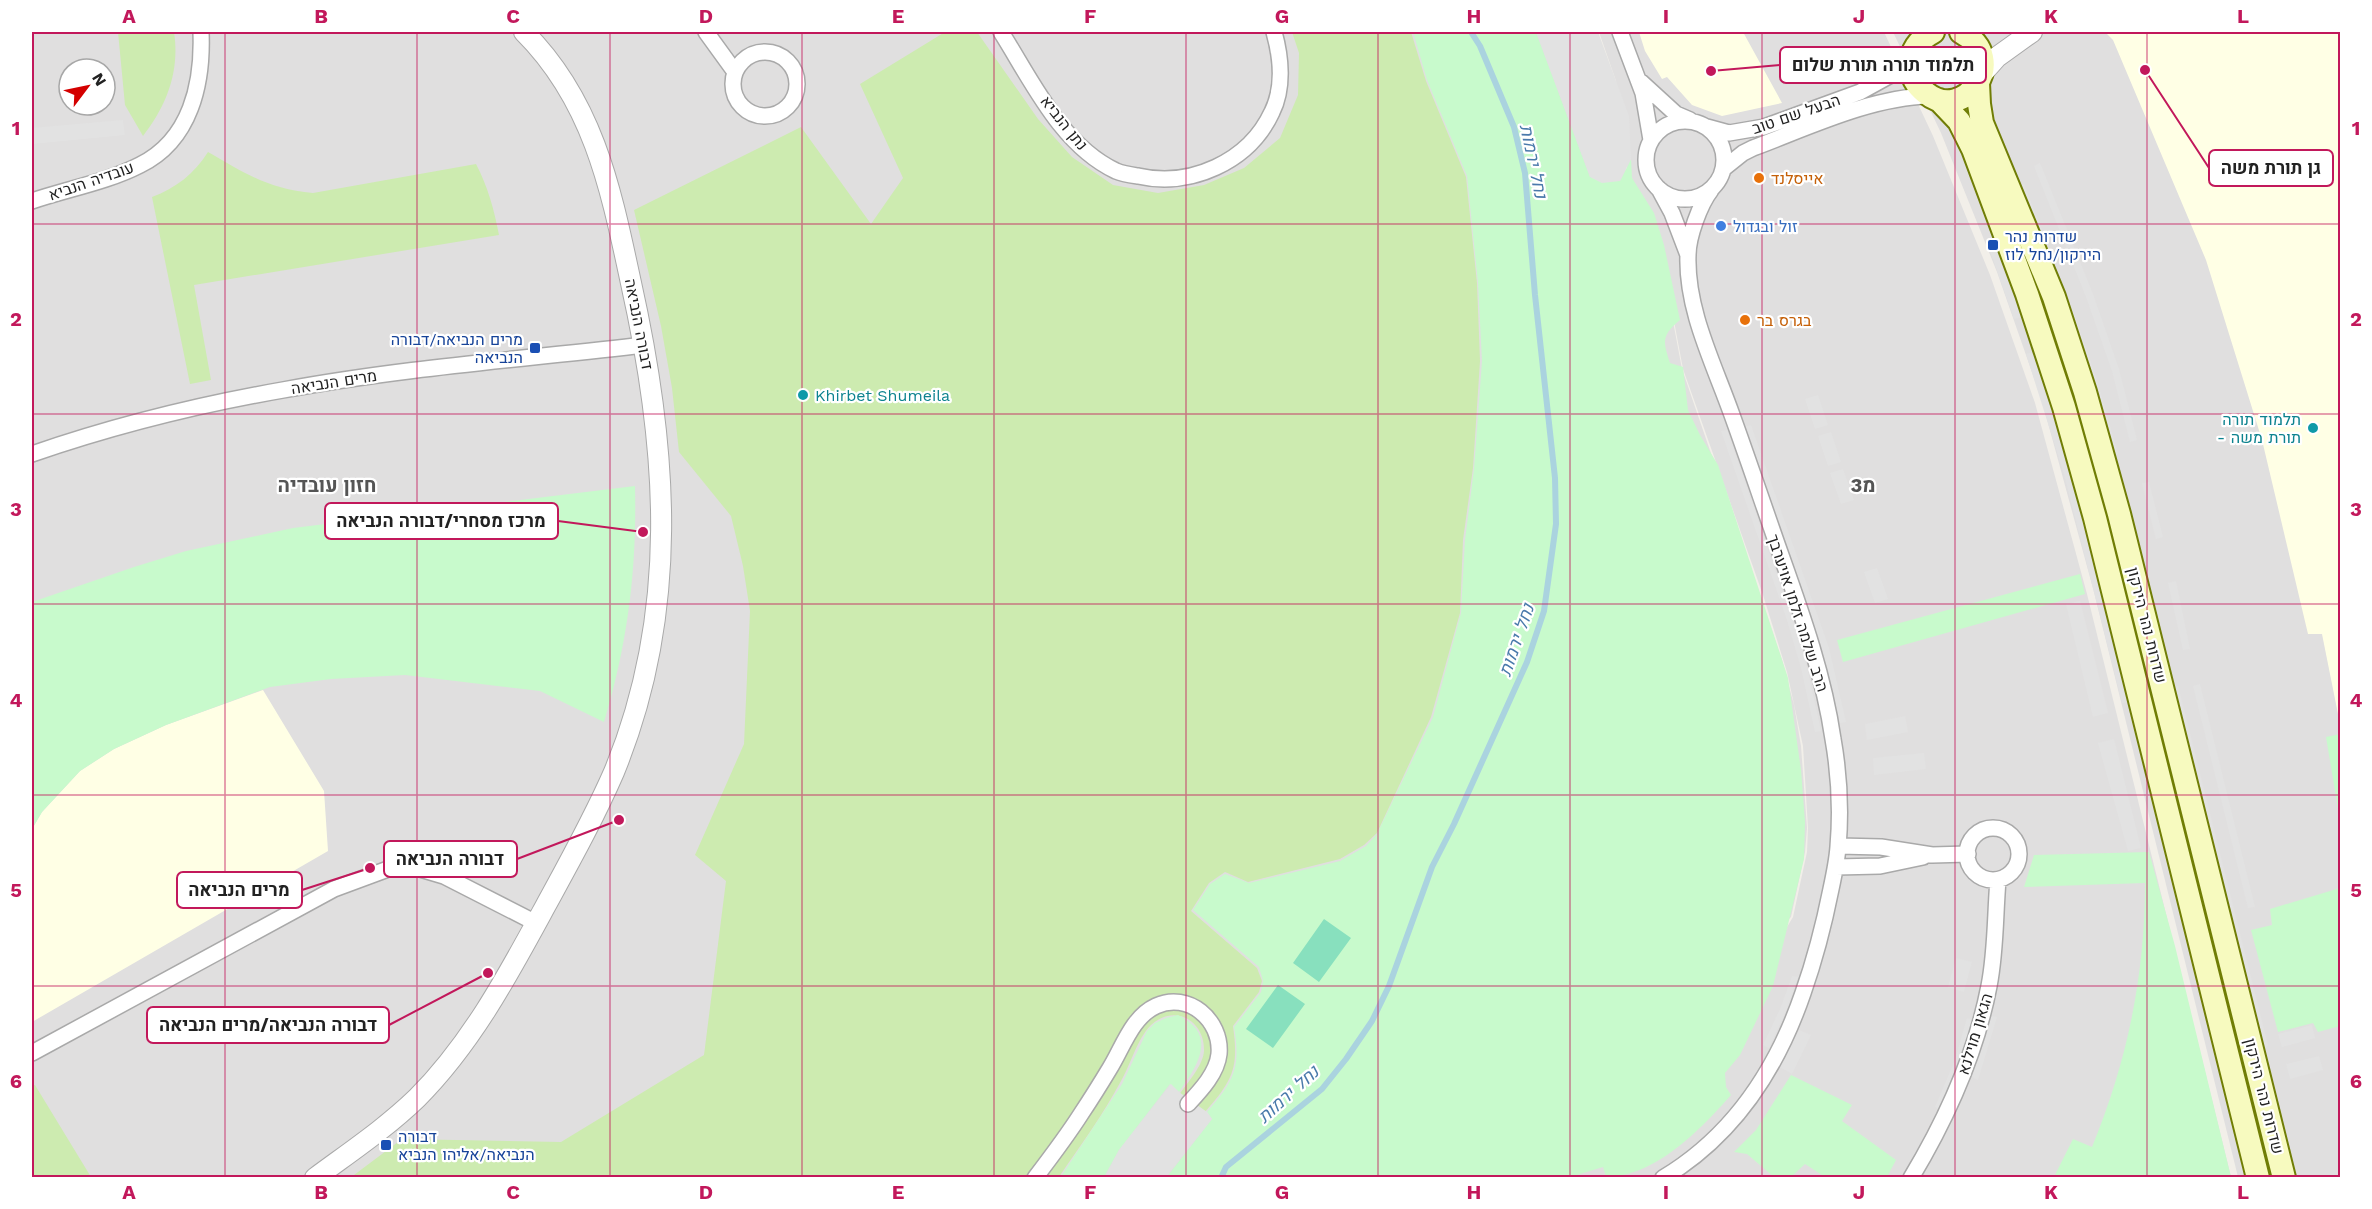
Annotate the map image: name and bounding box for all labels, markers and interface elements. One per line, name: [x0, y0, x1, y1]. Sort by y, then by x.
text: A: [122, 4, 136, 28]
text: B: [314, 4, 328, 28]
text: C: [506, 4, 520, 28]
text: D: [699, 4, 713, 28]
text: E: [892, 4, 904, 28]
text: F: [1084, 4, 1096, 28]
text: G: [1275, 4, 1289, 28]
text: H: [1467, 4, 1481, 28]
text: I: [1663, 4, 1669, 28]
text: J: [1853, 4, 1865, 28]
text: K: [2044, 4, 2058, 28]
text: L: [2237, 4, 2249, 28]
callout: תלמוד תורה תורת שלום: [1780, 47, 1986, 83]
text: תלמוד תורה תורת שלום: [1792, 54, 1974, 75]
north arrow: [57, 57, 117, 117]
text: N: [88, 69, 110, 89]
street label: הבעל שם טוב: [1749, 90, 1843, 138]
street label: נתן הנביא: [1036, 92, 1092, 154]
text: 1: [12, 116, 20, 140]
text: 1: [2352, 116, 2360, 140]
water label: נחל ירמות: [1516, 122, 1552, 201]
callout: גן תורת משה: [2209, 150, 2333, 186]
text: גן תורת משה: [2221, 157, 2321, 178]
street label: עובדיה הנביא: [46, 158, 136, 204]
place label: אייסלנד: [1771, 169, 1823, 188]
marker: אייסלנד: [1752, 171, 1766, 185]
place label: זול ובגדול: [1733, 217, 1798, 236]
marker: זול ובגדול: [1714, 219, 1728, 233]
place label: שדרות נהר הירקון/נחל לוז: [2005, 227, 2101, 264]
marker: שדרות נהר הירקון/נחל לוז: [1986, 238, 2000, 252]
street label: דבורה הנביאה: [621, 277, 657, 371]
text: 2: [10, 307, 22, 331]
text: 2: [2350, 307, 2362, 331]
place label: בגרס בר: [1757, 311, 1812, 330]
marker: בגרס בר: [1738, 313, 1752, 327]
place label: מרים הנביאה/דבורה הנביאה: [391, 330, 523, 367]
marker: מרים הנביאה/דבורה הנביאה: [528, 341, 542, 355]
street label: מרים הנביאה: [290, 366, 378, 398]
place label: Khirbet Shumeila: [815, 386, 950, 405]
marker: Khirbet Shumeila: [796, 388, 810, 402]
place label: תלמוד תורה - תורת משה: [2217, 410, 2301, 447]
marker: תלמוד תורה - תורת משה: [2306, 421, 2320, 435]
district label: חזון עובדיה: [278, 473, 376, 497]
district label: מ3: [1850, 473, 1876, 497]
text: 3: [10, 497, 22, 521]
text: 3: [2350, 497, 2362, 521]
callout: מרכז מסחרי/דבורה הנביאה: [325, 503, 558, 539]
text: מרכז מסחרי/דבורה הנביאה: [336, 510, 546, 531]
street label: הרב שלמה זלמן אויערבך: [1764, 532, 1832, 694]
street label: שדרות נהר הירקון: [2123, 565, 2171, 685]
water label: נחל ירמות: [1494, 600, 1539, 679]
text: 4: [10, 688, 23, 712]
text: 4: [2350, 688, 2363, 712]
callout: דבורה הנביאה: [384, 841, 517, 877]
text: דבורה הנביאה: [396, 848, 504, 869]
callout: מרים הנביאה: [177, 872, 302, 908]
text: 5: [10, 878, 22, 902]
text: 5: [2350, 878, 2362, 902]
text: מרים הנביאה: [188, 879, 290, 900]
street label: הגאון מוילנא: [1954, 991, 1996, 1077]
callout: דבורה הנביאה/מרים הנביאה: [147, 1007, 389, 1043]
text: דבורה הנביאה/מרים הנביאה: [159, 1014, 377, 1035]
street label: שדרות נהר הירקון: [2240, 1036, 2288, 1156]
water label: נחל ירמות: [1253, 1060, 1324, 1127]
text: 6: [10, 1069, 22, 1093]
text: 6: [2350, 1069, 2362, 1093]
place label: דבורה הנביאה/אליהו הנביא: [398, 1127, 535, 1164]
marker: דבורה הנביאה/אליהו הנביא: [379, 1138, 393, 1152]
text: A: [122, 1180, 136, 1204]
text: B: [314, 1180, 328, 1204]
text: C: [506, 1180, 520, 1204]
text: D: [699, 1180, 713, 1204]
text: E: [892, 1180, 904, 1204]
text: F: [1084, 1180, 1096, 1204]
text: G: [1275, 1180, 1289, 1204]
text: H: [1467, 1180, 1481, 1204]
text: I: [1663, 1180, 1669, 1204]
text: J: [1853, 1180, 1865, 1204]
text: K: [2044, 1180, 2058, 1204]
text: L: [2237, 1180, 2249, 1204]

